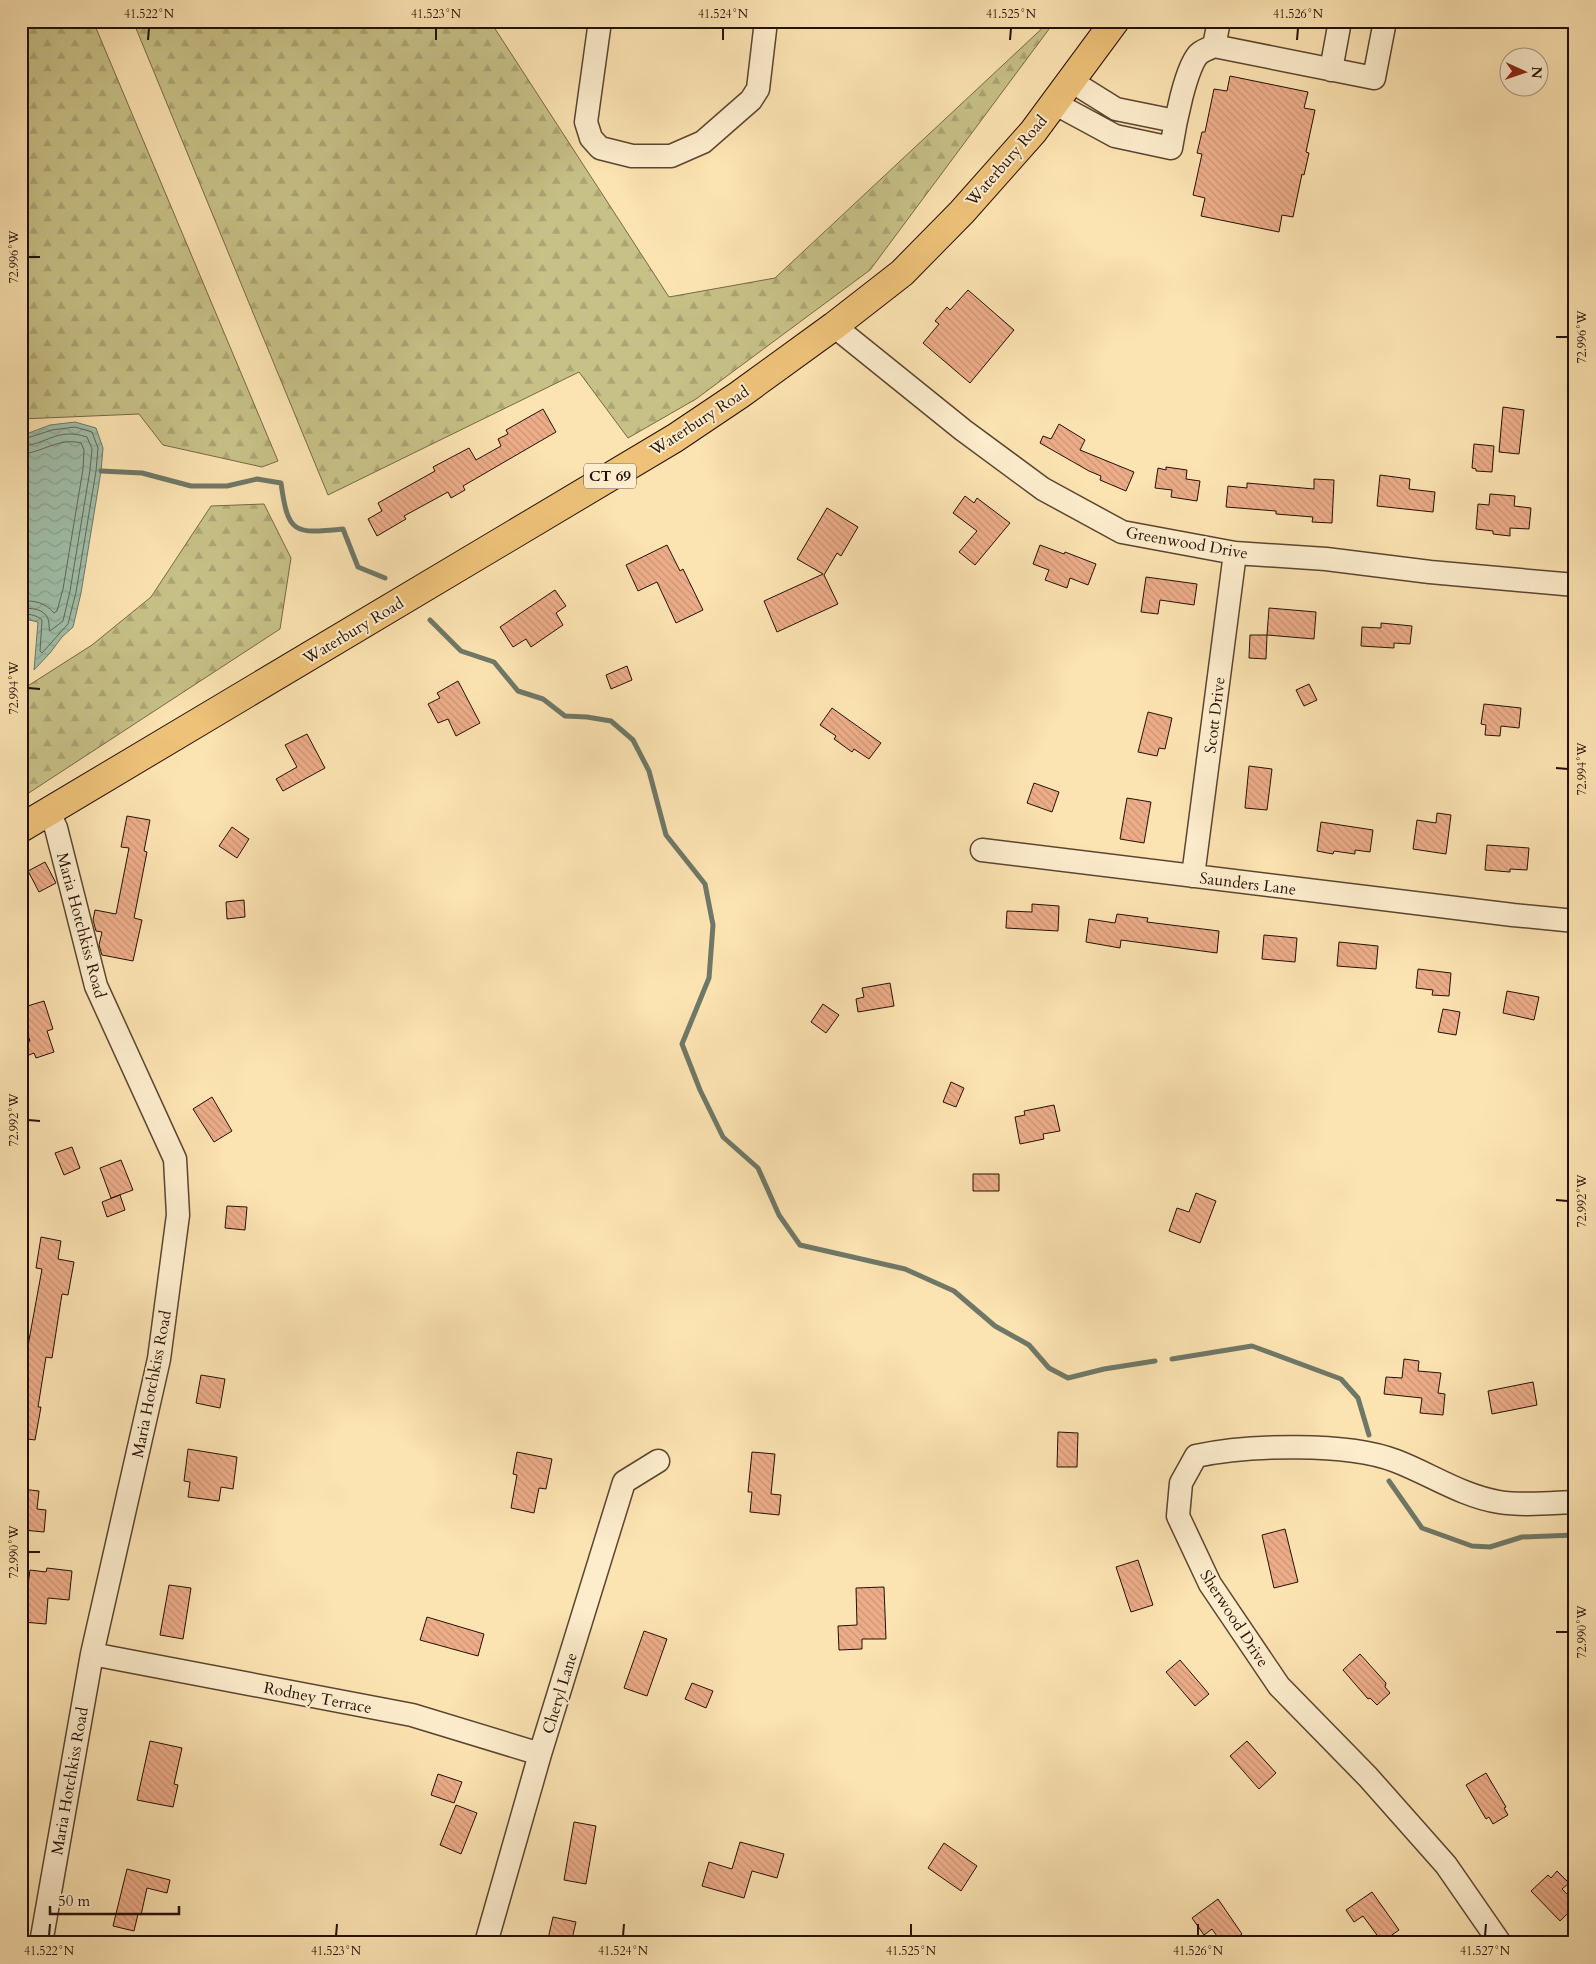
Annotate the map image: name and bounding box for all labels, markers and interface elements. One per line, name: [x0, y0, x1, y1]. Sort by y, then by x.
text: 41.522°N: [124, 6, 175, 22]
text: 41.523°N: [411, 6, 462, 22]
text: 41.524°N: [698, 6, 749, 22]
text: 41.525°N: [986, 6, 1037, 22]
text: 41.526°N: [1273, 6, 1324, 22]
north arrow: [1498, 48, 1548, 98]
text: N: [1527, 66, 1546, 79]
street label: Waterbury Road: [960, 110, 1053, 212]
text: 72.996°W: [6, 230, 22, 284]
text: 72.996°W: [1574, 310, 1590, 364]
street label: Waterbury Road: [645, 380, 754, 462]
road number: CT 69: [584, 464, 636, 488]
street label: Greenwood Drive: [1124, 521, 1250, 565]
street label: Waterbury Road: [298, 592, 408, 670]
text: 72.994°W: [6, 661, 22, 715]
street label: Scott Drive: [1199, 676, 1231, 755]
text: 72.994°W: [1574, 742, 1590, 796]
street label: Maria Hotchkiss Road: [51, 850, 111, 1001]
street label: Saunders Lane: [1198, 867, 1297, 901]
text: 72.992°W: [6, 1093, 22, 1147]
text: 72.992°W: [1574, 1174, 1590, 1228]
street label: Maria Hotchkiss Road: [127, 1308, 177, 1460]
text: 72.990°W: [6, 1525, 22, 1579]
street label: Sherwood Drive: [1195, 1566, 1274, 1671]
text: 72.990°W: [1574, 1605, 1590, 1659]
street label: Cheryl Lane: [537, 1650, 583, 1737]
street label: Rodney Terrace: [262, 1677, 374, 1719]
street label: Maria Hotchkiss Road: [46, 1705, 94, 1857]
scale bar: [50, 1884, 179, 1916]
text: 50 m: [58, 1891, 90, 1911]
text: 41.522°N: [24, 1943, 75, 1959]
text: 41.523°N: [311, 1943, 362, 1959]
text: 41.524°N: [598, 1943, 649, 1959]
text: 41.525°N: [886, 1943, 937, 1959]
text: 41.526°N: [1173, 1943, 1224, 1959]
text: 41.527°N: [1460, 1943, 1511, 1959]

